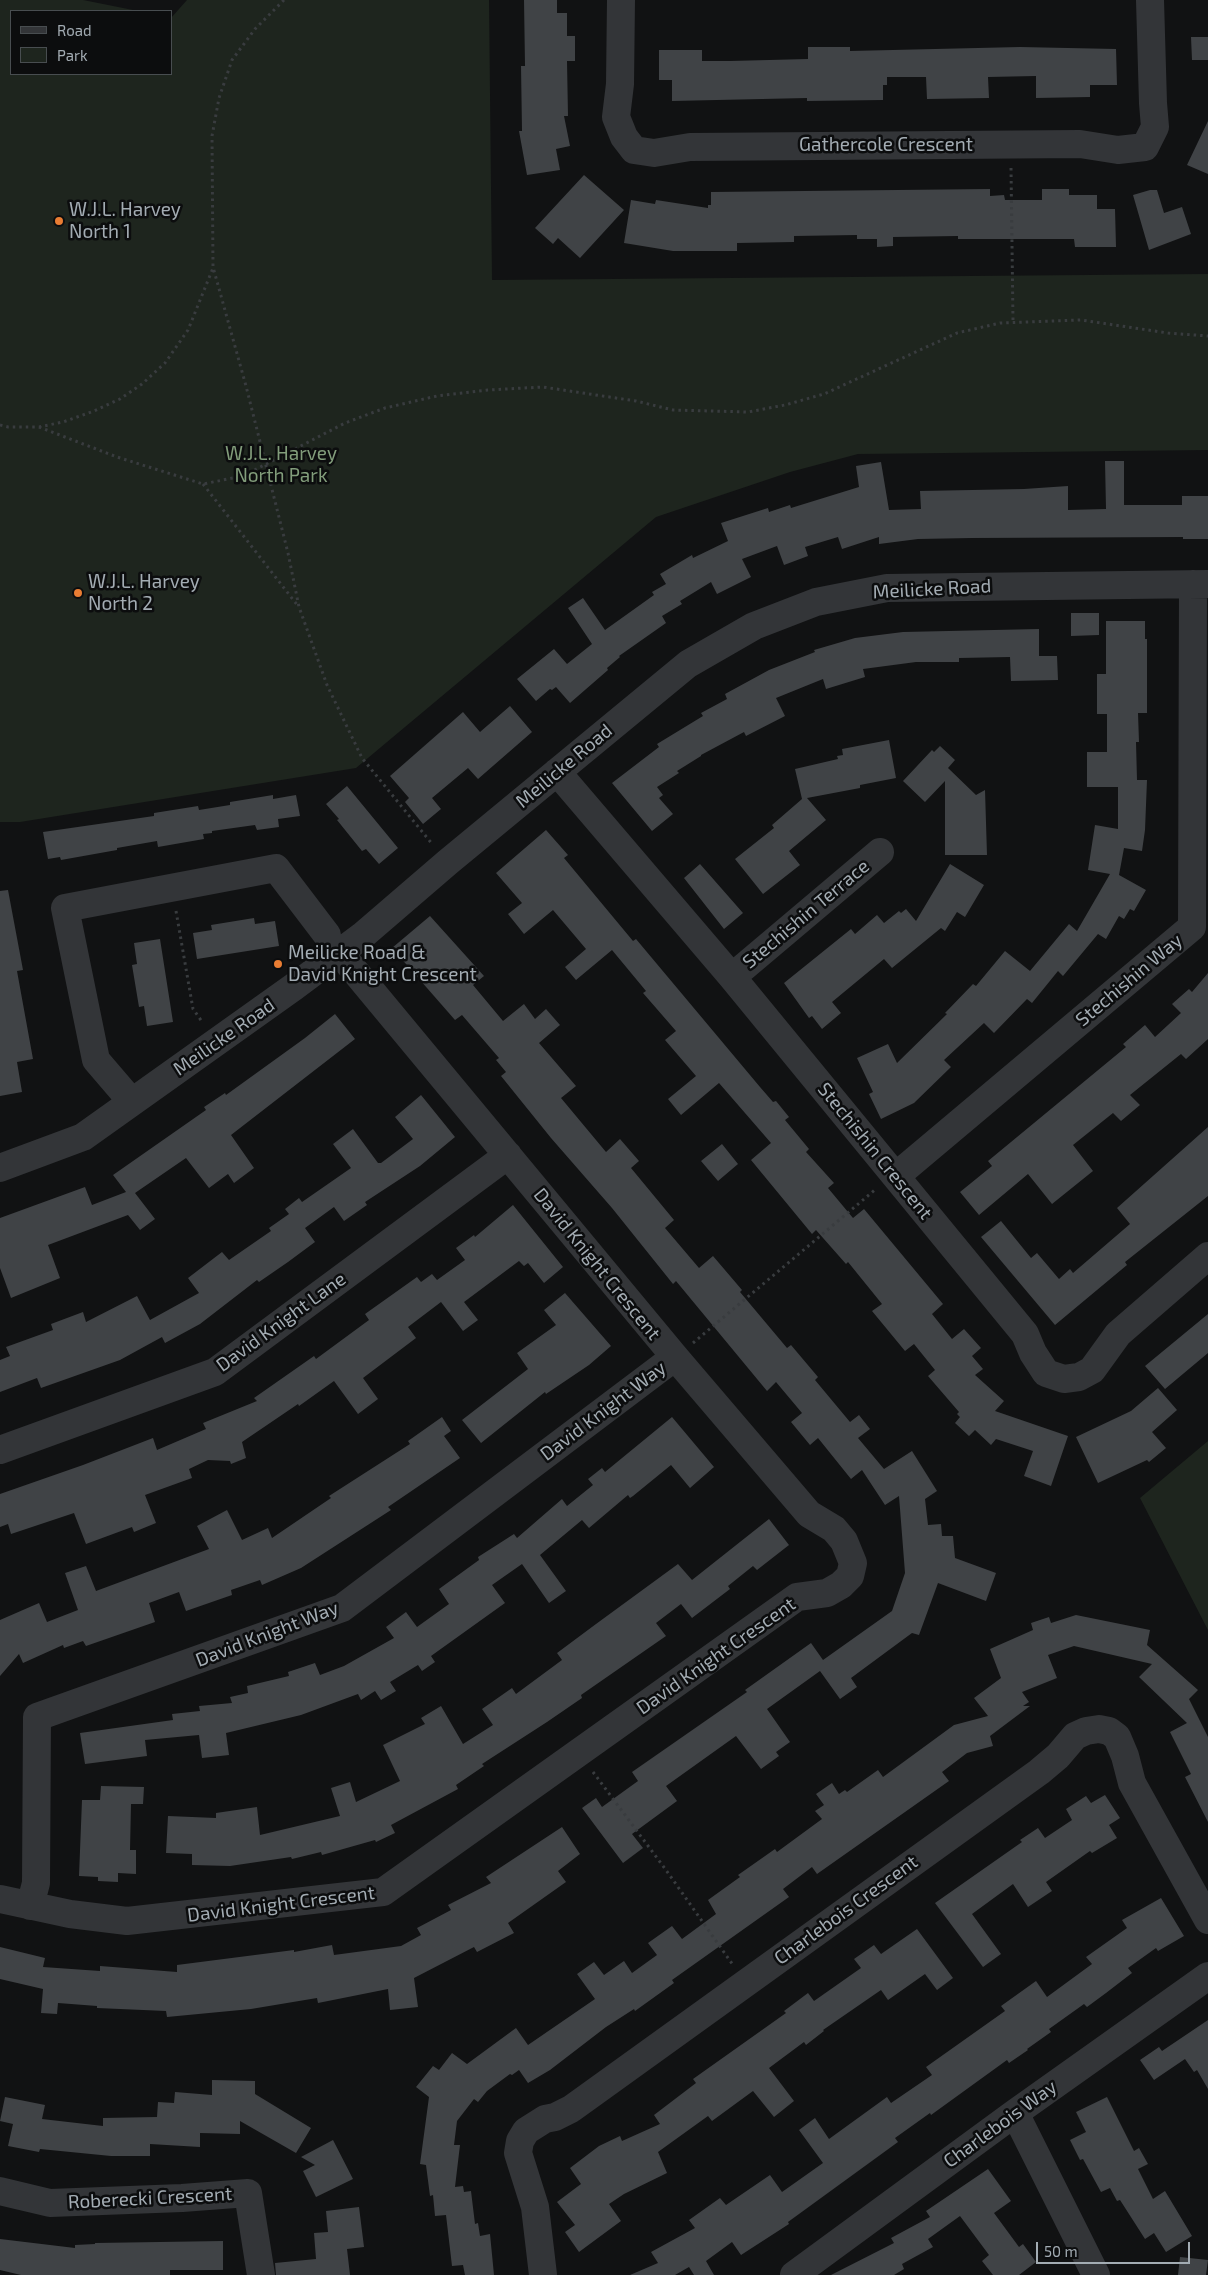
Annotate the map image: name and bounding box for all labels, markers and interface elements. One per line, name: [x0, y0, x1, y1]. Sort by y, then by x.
legend: [10, 10, 172, 75]
text: Road: [57, 21, 92, 39]
text: Park: [57, 46, 88, 64]
street label: Gathercole Crescent: [799, 134, 973, 156]
place label: W.J.L. Harvey North 1: [69, 199, 181, 243]
marker: W.J.L. Harvey North 1: [53, 215, 65, 227]
park label: W.J.L. Harvey North Park: [225, 443, 337, 487]
place label: W.J.L. Harvey North 2: [88, 571, 200, 615]
street label: Meilicke Road: [872, 575, 992, 603]
marker: W.J.L. Harvey North 2: [72, 587, 84, 599]
street label: Meilicke Road: [511, 719, 617, 813]
street label: Stechishin Terrace: [738, 855, 874, 973]
street label: Stechishin Way: [1071, 929, 1187, 1031]
place label: Meilicke Road & David Knight Crescent: [288, 942, 477, 986]
marker: Meilicke Road & David Knight Crescent: [272, 958, 284, 970]
street label: Meilicke Road: [169, 994, 279, 1080]
street label: Stechishin Crescent: [813, 1078, 937, 1224]
street label: David Knight Crescent: [529, 1183, 665, 1345]
street label: David Knight Lane: [212, 1267, 350, 1377]
street label: David Knight Way: [536, 1356, 670, 1466]
street label: David Knight Crescent: [632, 1593, 800, 1719]
street label: David Knight Way: [192, 1596, 342, 1672]
street label: Charlebois Crescent: [770, 1850, 922, 1970]
street label: David Knight Crescent: [186, 1881, 376, 1927]
street label: Charlebois Way: [939, 2075, 1061, 2173]
street label: Roberecki Crescent: [67, 2182, 233, 2214]
scale bar: [1038, 2232, 1192, 2264]
text: 50 m: [1044, 2242, 1078, 2260]

